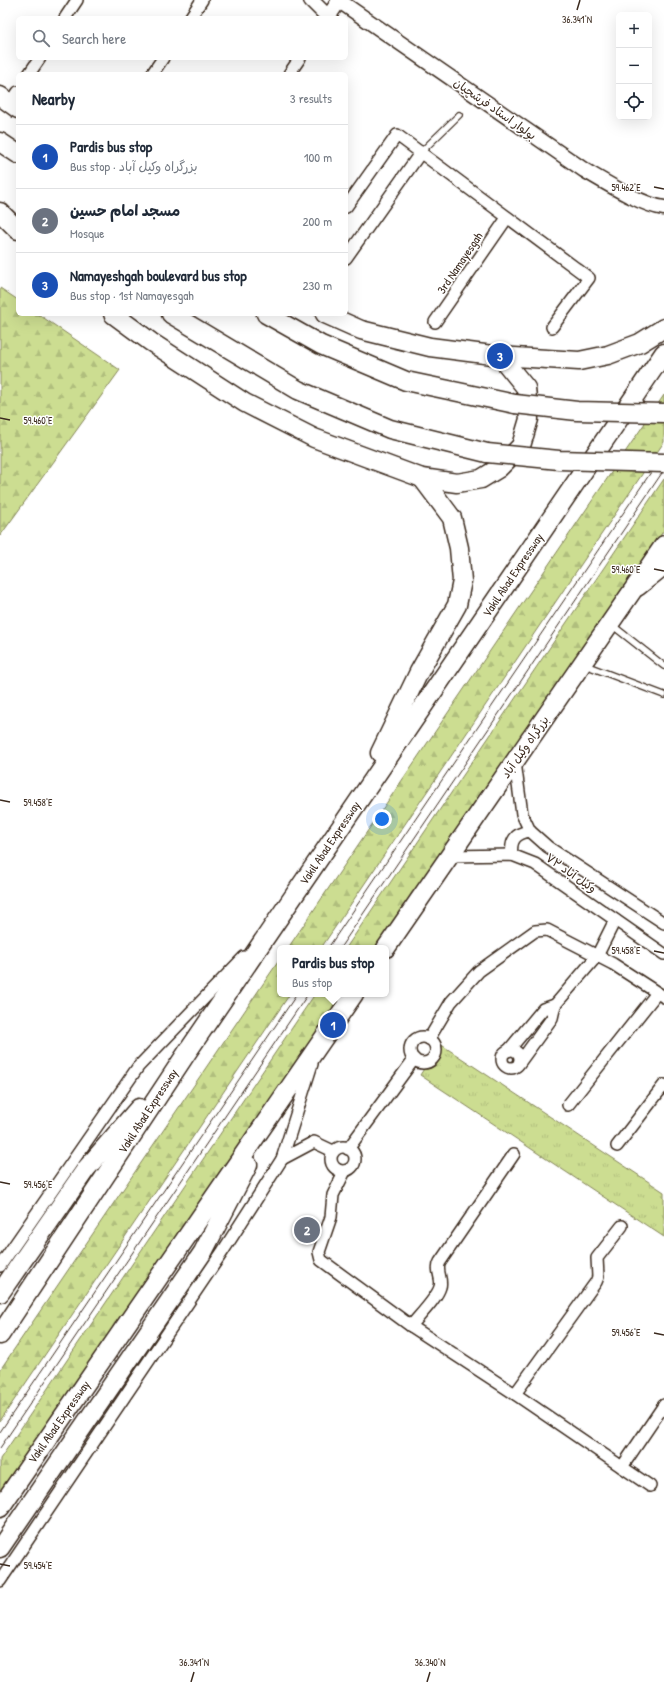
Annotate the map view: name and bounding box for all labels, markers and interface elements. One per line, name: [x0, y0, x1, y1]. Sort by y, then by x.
map controls: [616, 12, 652, 120]
button: +: [616, 12, 652, 48]
text: 36.341°N: [562, 13, 592, 26]
search box: [16, 16, 348, 60]
icon: search: [30, 27, 52, 49]
text: Search here: [62, 28, 126, 49]
button: −: [616, 48, 652, 84]
street label: بولوار استاد فرشچیان: [450, 74, 540, 144]
button: locate: [616, 84, 652, 120]
text: Nearby: [32, 87, 75, 110]
text: 3 results: [290, 89, 332, 107]
text: Pardis bus stop: [70, 136, 152, 157]
text: 1: [43, 148, 47, 166]
text: 100 m: [304, 148, 332, 166]
text: Bus stop · بزرگراه وکیل آباد: [70, 157, 198, 175]
text: 59.462°E: [611, 181, 641, 194]
text: مسجد امام حسین: [70, 200, 180, 221]
text: 2: [42, 212, 48, 230]
text: 200 m: [302, 212, 332, 230]
text: Mosque: [70, 224, 104, 242]
street label: 3rd Namayesgah: [433, 229, 486, 297]
text: Namayeshgah boulevard bus stop: [70, 265, 247, 286]
text: 3: [42, 276, 48, 294]
text: 230 m: [302, 276, 332, 294]
text: Bus stop · 1st Namayesgah: [70, 286, 194, 304]
pin: 3: [487, 341, 513, 371]
text: 59.460°E: [24, 414, 53, 427]
street label: Vakil Abad Expressway: [478, 529, 547, 620]
text: 59.460°E: [612, 563, 641, 576]
street label: بزرگراه وکیل آباد: [497, 712, 552, 781]
text: 59.458°E: [23, 796, 53, 809]
street label: Vakil Abad Expressway: [295, 797, 364, 888]
your location: [372, 809, 392, 829]
street label: ۷۲ وکیل آباد: [542, 849, 600, 896]
text: 59.458°E: [611, 944, 641, 957]
popup: [277, 945, 389, 997]
text: Pardis bus stop: [292, 952, 374, 973]
text: Bus stop: [292, 973, 332, 991]
pin: 1: [320, 1010, 346, 1040]
street label: Vakil Abad Expressway: [114, 1065, 181, 1156]
text: 59.456°E: [24, 1178, 53, 1191]
pin: 2: [294, 1215, 320, 1245]
text: 59.456°E: [612, 1326, 641, 1339]
street label: Vakil Abad Expressway: [24, 1377, 94, 1467]
text: 59.454°E: [24, 1559, 53, 1572]
text: 36.341°N: [179, 1656, 209, 1669]
text: 36.340°N: [415, 1656, 445, 1669]

